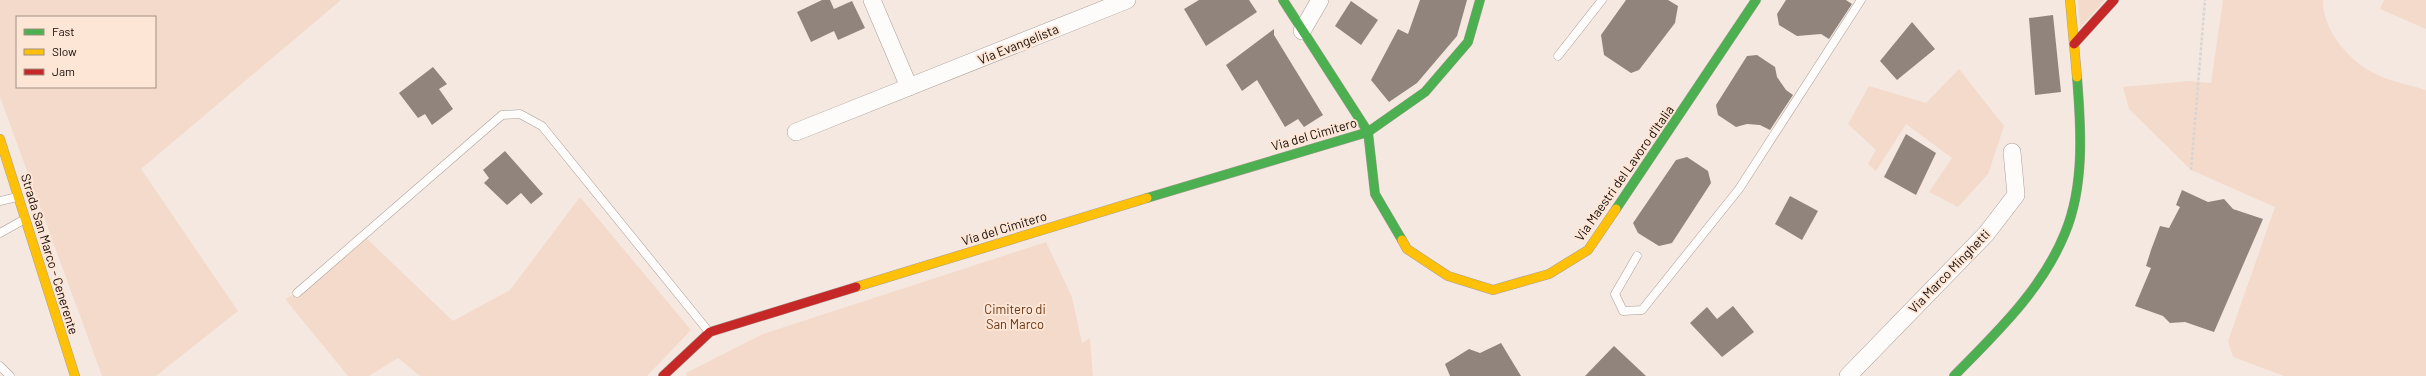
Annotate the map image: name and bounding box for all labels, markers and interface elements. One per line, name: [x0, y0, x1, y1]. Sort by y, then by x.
legend: [16, 16, 156, 88]
street label: Via Evangelista: [975, 21, 1061, 67]
text: Fast: [52, 24, 75, 38]
text: Slow: [52, 44, 77, 58]
text: Jam: [52, 64, 75, 78]
street label: Via Maestri del Lavoro d'Italia: [1571, 102, 1677, 244]
street label: Via del Cimitero: [1269, 114, 1359, 154]
street label: Strada San Marco - Cenerente: [18, 172, 82, 336]
street label: Via del Cimitero: [959, 207, 1049, 249]
street label: Via Marco Minghetti: [1905, 226, 1993, 316]
park label: Cimitero di San Marco: [984, 301, 1046, 332]

